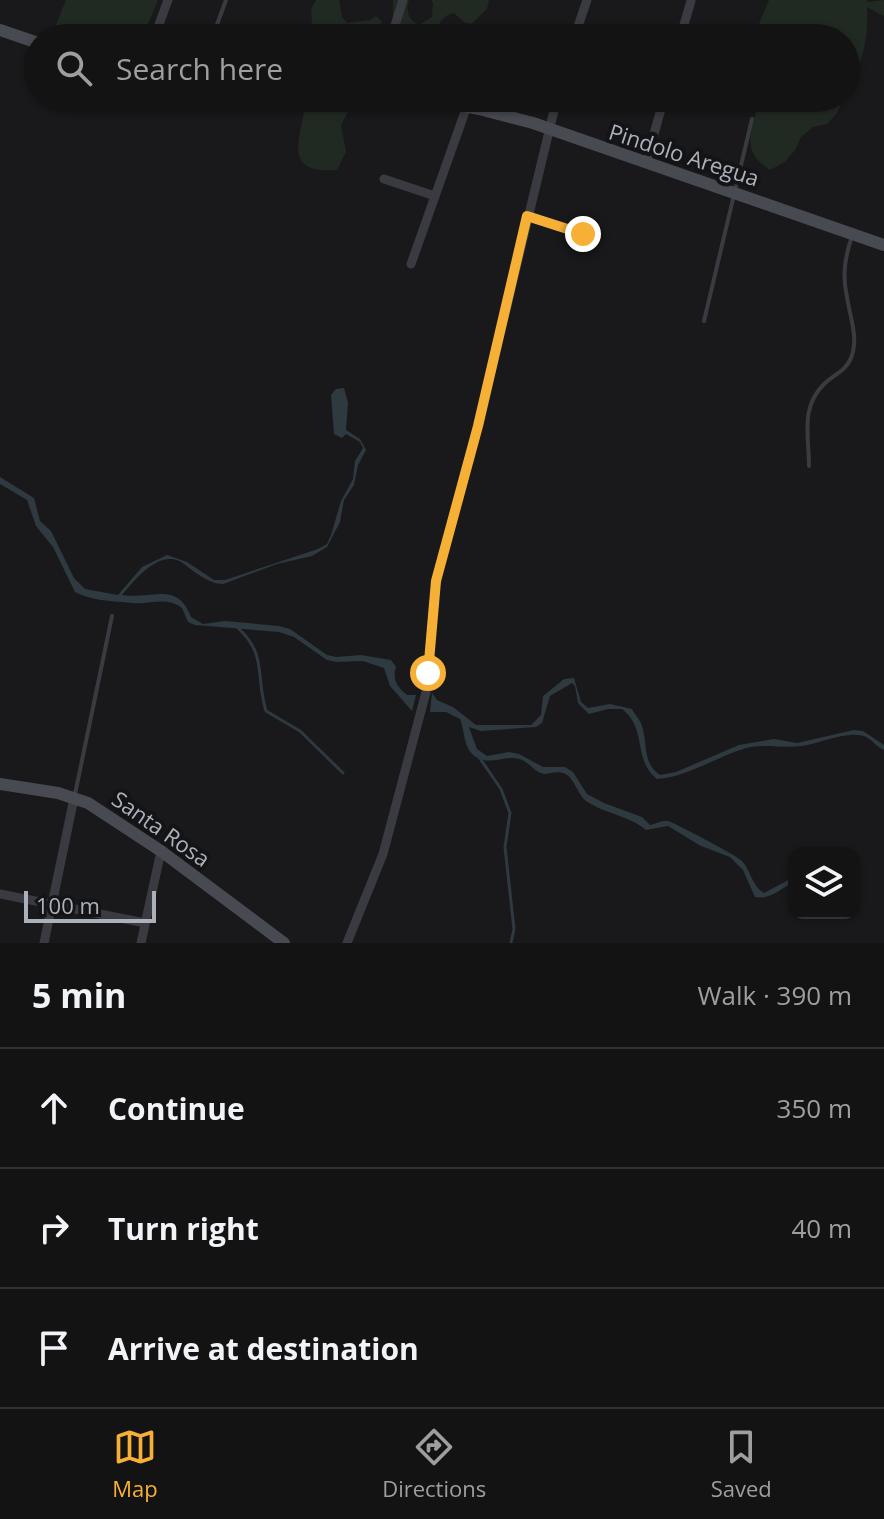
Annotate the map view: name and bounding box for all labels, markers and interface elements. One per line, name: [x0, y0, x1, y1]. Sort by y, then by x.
search box: [24, 24, 860, 112]
icon: search: [52, 46, 96, 90]
text: Search here: [116, 48, 283, 89]
street label: Pindolo Aregua: [605, 116, 763, 192]
route end: [565, 216, 601, 252]
route start: [410, 655, 446, 691]
street label: Santa Rosa: [107, 783, 216, 873]
map controls: [788, 847, 860, 919]
button: layers: [788, 847, 860, 919]
scale bar: [24, 887, 156, 923]
text: 100 m: [36, 890, 100, 920]
text: 5 min: [32, 972, 126, 1018]
text: Walk · 390 m: [698, 977, 852, 1013]
icon: ahead: [32, 1086, 76, 1130]
text: Continue: [108, 1088, 245, 1129]
text: 350 m: [777, 1090, 852, 1126]
icon: right: [32, 1206, 76, 1250]
text: Turn right: [108, 1208, 259, 1249]
text: 40 m: [791, 1210, 852, 1246]
icon: arrive: [32, 1326, 76, 1370]
text: Arrive at destination: [108, 1328, 419, 1369]
tab: Map: [112, 1425, 158, 1503]
tab: Directions: [382, 1425, 486, 1503]
tab: Saved: [711, 1425, 772, 1503]

